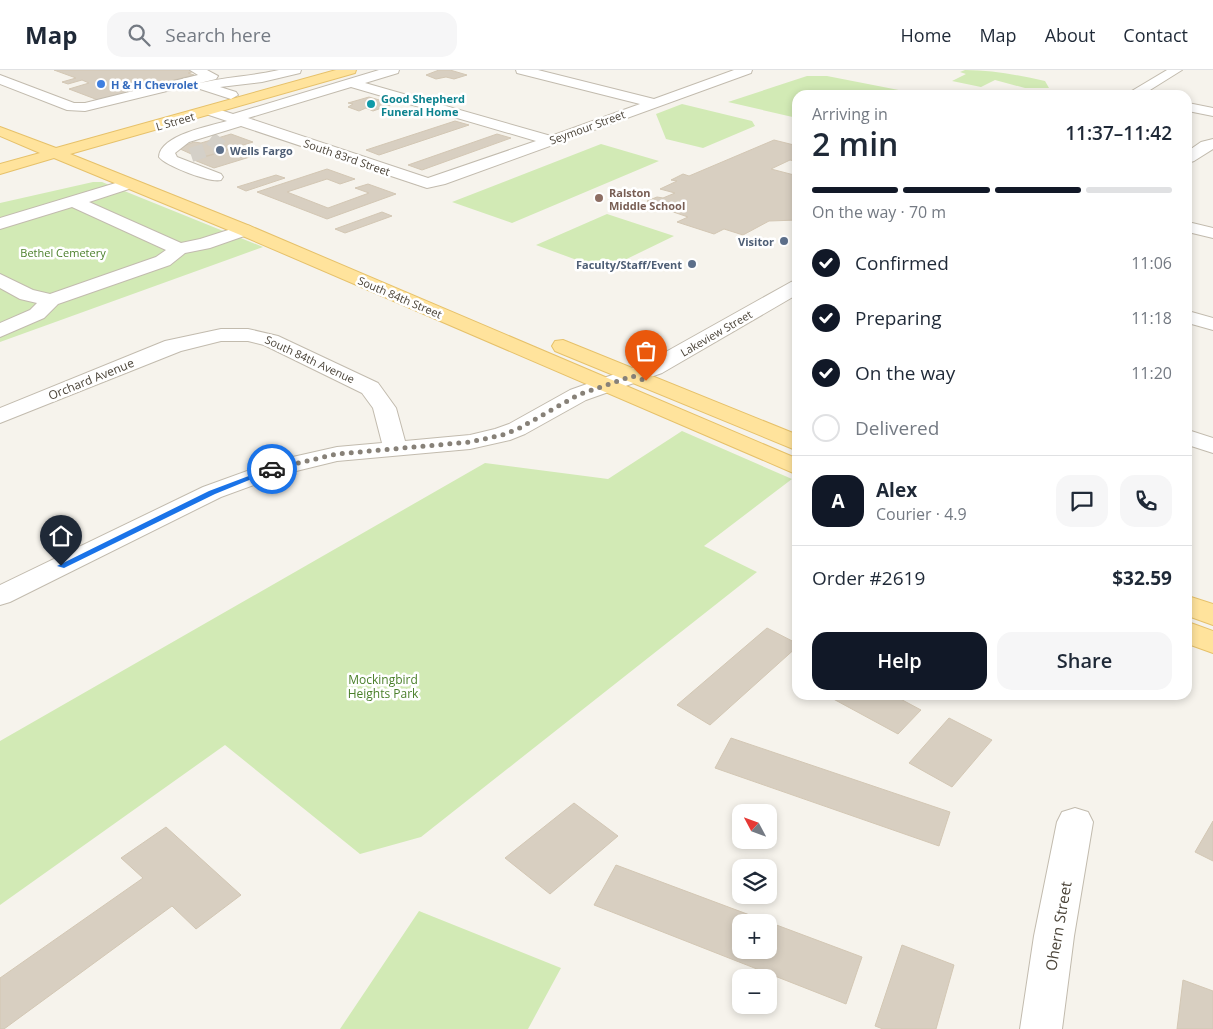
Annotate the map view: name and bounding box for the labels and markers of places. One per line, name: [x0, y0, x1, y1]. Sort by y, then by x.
place label: H & H Chevrolet: [111, 77, 198, 92]
marker: H & H Chevrolet: [95, 78, 107, 90]
place label: Good Shepherd Funeral Home: [381, 91, 465, 119]
marker: Good Shepherd Funeral Home: [365, 98, 377, 110]
place label: Wells Fargo: [230, 143, 293, 158]
marker: Wells Fargo: [214, 144, 226, 156]
place label: Ralston Middle School: [609, 185, 685, 213]
marker: Ralston Middle School: [593, 192, 605, 204]
place label: Visitor: [738, 234, 774, 249]
marker: Visitor: [778, 235, 790, 247]
place label: Faculty/Staff/Event: [576, 257, 682, 272]
marker: Faculty/Staff/Event: [686, 258, 698, 270]
pin: [625, 330, 667, 381]
pin: [40, 515, 82, 566]

